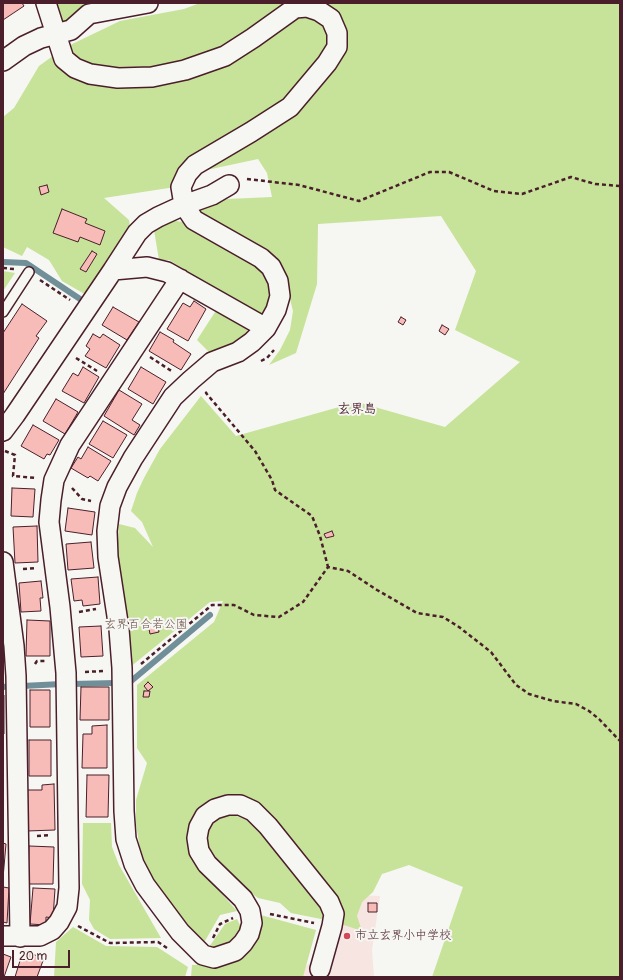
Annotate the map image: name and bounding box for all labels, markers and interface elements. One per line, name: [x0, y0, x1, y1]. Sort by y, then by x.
district label: 玄界島: [338, 402, 376, 418]
park label: 玄界百合若公園: [104, 618, 188, 632]
place label: 市立玄界小中学校: [355, 929, 451, 943]
marker: 市立玄界小中学校: [342, 931, 352, 941]
scale bar: [14, 942, 72, 968]
text: 20 m: [19, 949, 47, 964]

